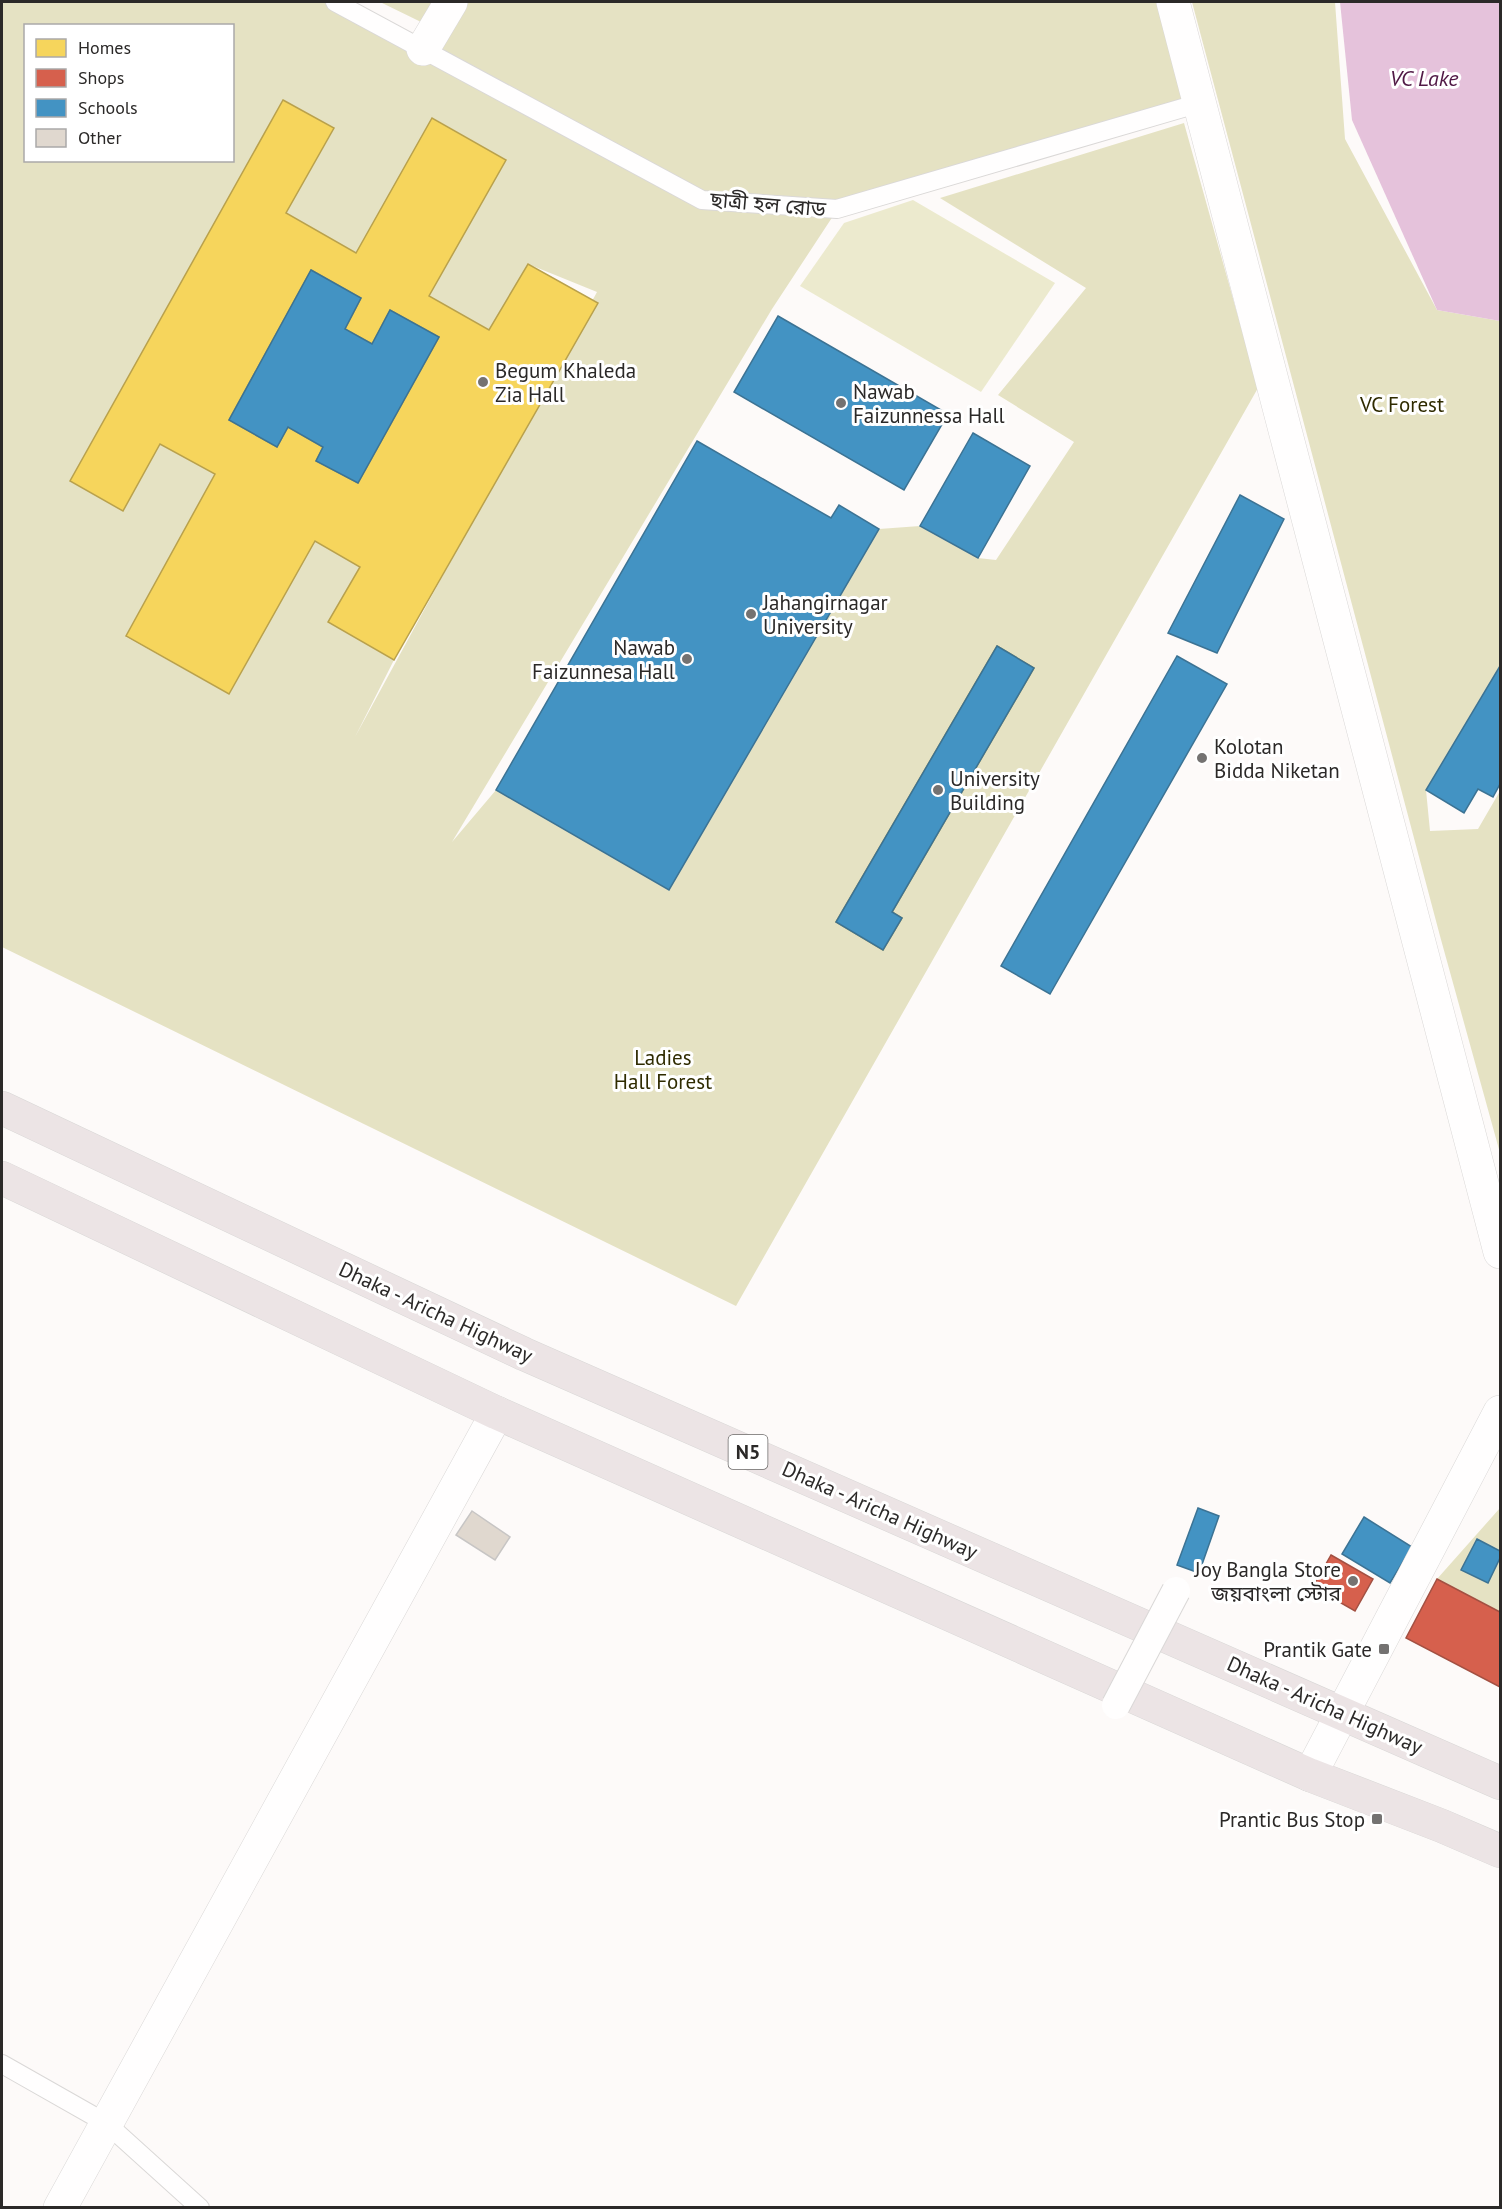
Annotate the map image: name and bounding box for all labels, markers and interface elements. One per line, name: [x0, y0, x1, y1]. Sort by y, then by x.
legend: [24, 24, 234, 162]
text: Homes: [78, 36, 131, 59]
water label: VC Lake: [1390, 64, 1459, 92]
text: Shops: [78, 66, 124, 89]
text: Schools: [78, 96, 138, 119]
text: Other: [78, 126, 122, 149]
street label: ছাত্রী হল রোড: [708, 185, 828, 223]
place label: Begum Khaleda Zia Hall: [495, 357, 636, 408]
marker: Begum Khaleda Zia Hall: [476, 375, 490, 389]
place label: Nawab Faizunnessa Hall: [853, 378, 1005, 429]
park label: VC Forest: [1359, 391, 1444, 418]
marker: Nawab Faizunnessa Hall: [834, 396, 848, 410]
place label: Jahangirnagar University: [762, 589, 888, 640]
marker: Jahangirnagar University: [744, 607, 758, 621]
place label: Nawab Faizunnesa Hall: [532, 634, 675, 685]
marker: Nawab Faizunnesa Hall: [680, 652, 694, 666]
place label: Kolotan Bidda Niketan: [1214, 733, 1340, 784]
marker: Kolotan Bidda Niketan: [1195, 751, 1209, 765]
place label: University Building: [950, 765, 1040, 816]
marker: University Building: [931, 783, 945, 797]
park label: Ladies Hall Forest: [614, 1044, 712, 1095]
street label: Dhaka - Aricha Highway: [335, 1255, 538, 1369]
road number: N5: [728, 1435, 768, 1469]
street label: Dhaka - Aricha Highway: [778, 1455, 982, 1565]
place label: Joy Bangla Store জয়বাংলা স্টোর: [1194, 1556, 1341, 1607]
marker: Joy Bangla Store জয়বাংলা স্টোর: [1346, 1574, 1360, 1588]
place label: Prantik Gate: [1263, 1636, 1372, 1663]
marker: Prantik Gate: [1377, 1642, 1391, 1656]
street label: Dhaka - Aricha Highway: [1223, 1650, 1427, 1760]
place label: Prantic Bus Stop: [1219, 1806, 1365, 1833]
marker: Prantic Bus Stop: [1370, 1812, 1384, 1826]

